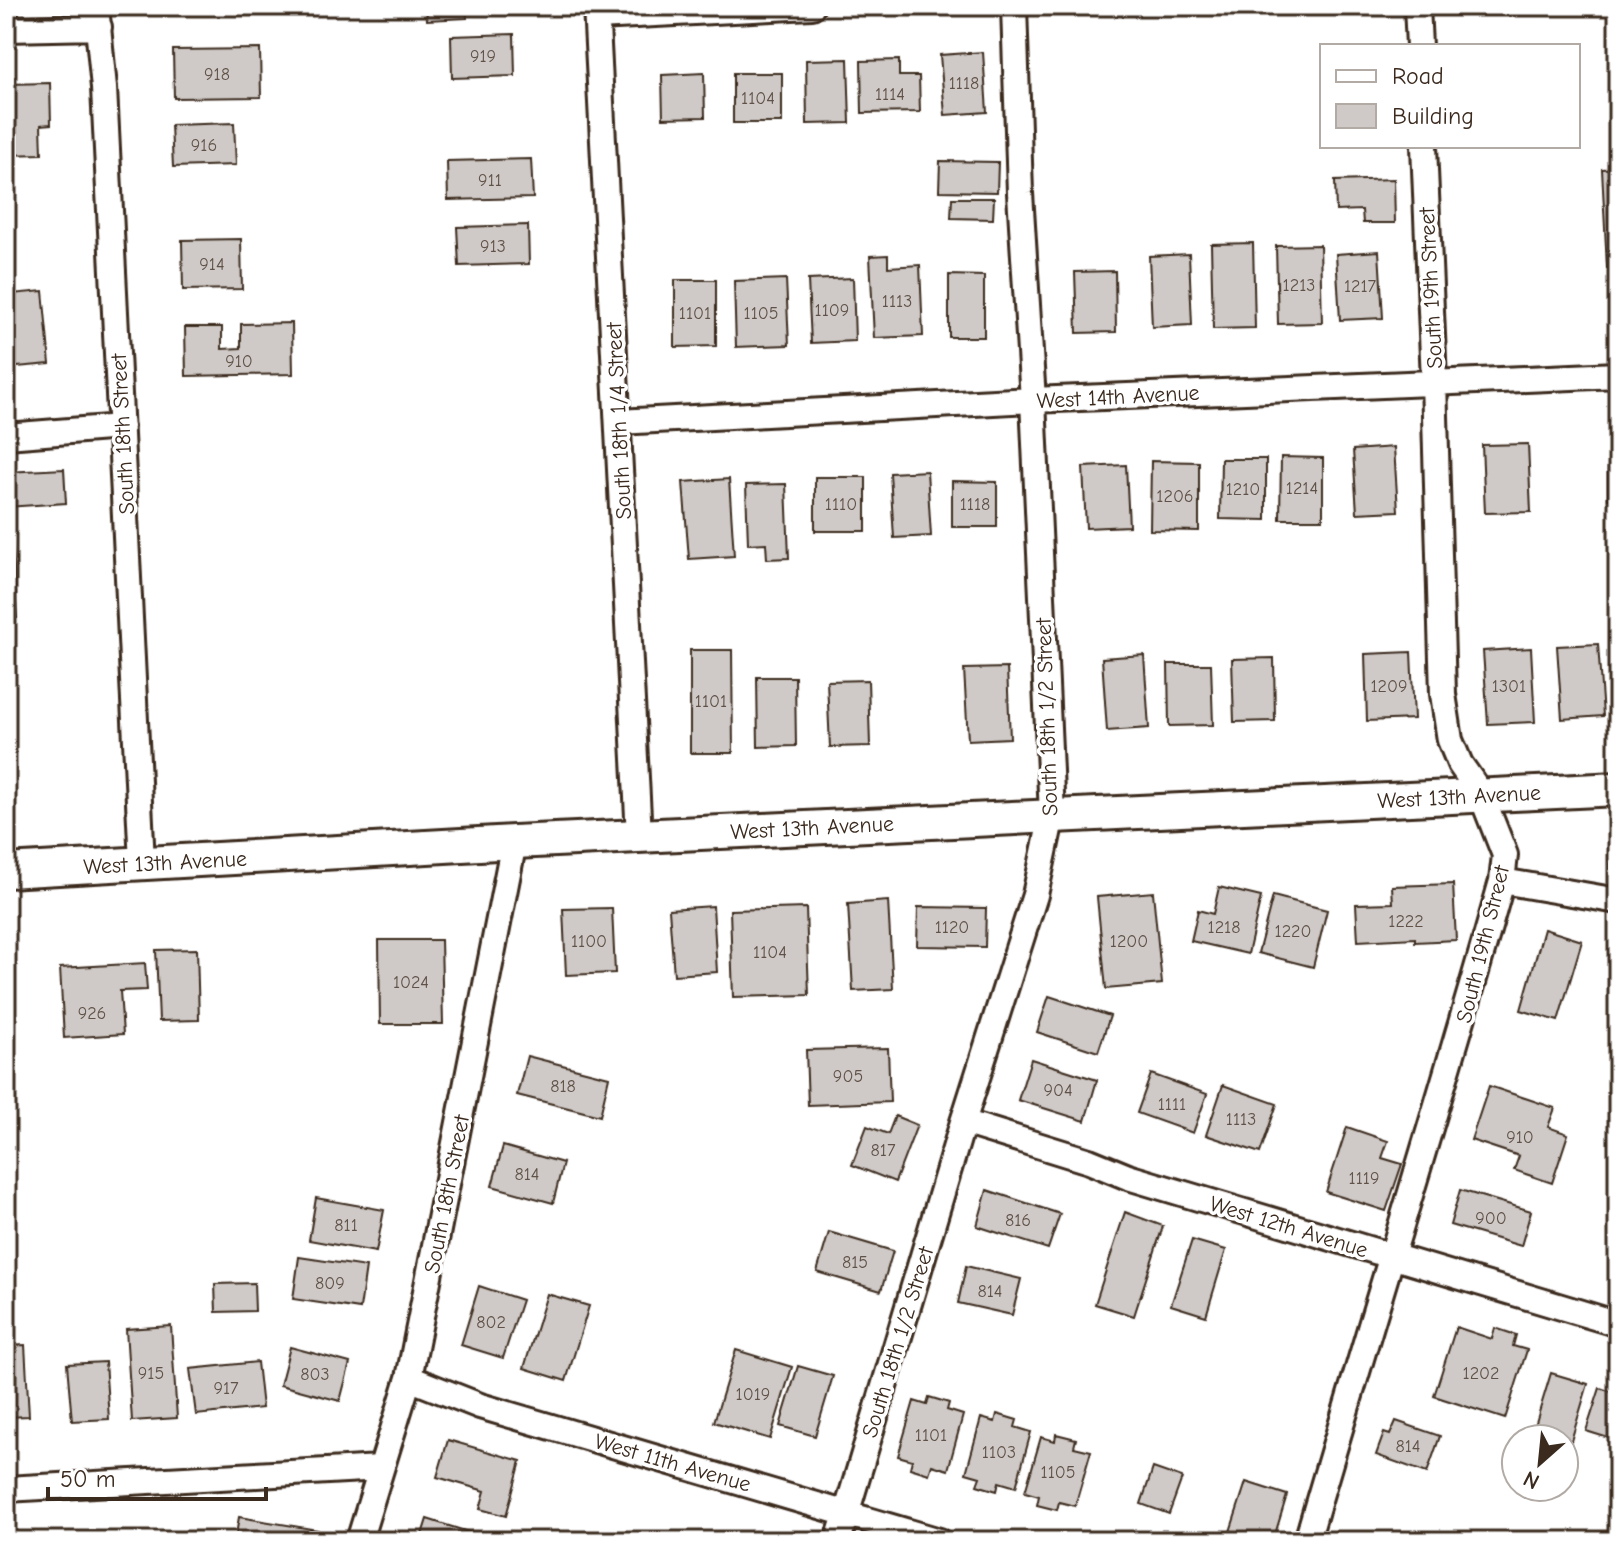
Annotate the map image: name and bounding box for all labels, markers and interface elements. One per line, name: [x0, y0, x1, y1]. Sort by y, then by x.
legend: [1320, 44, 1580, 148]
house number: 919: [470, 46, 496, 67]
text: Road: [1392, 62, 1444, 90]
house number: 918: [204, 64, 230, 85]
house number: 1118: [949, 73, 979, 94]
house number: 1114: [875, 84, 905, 105]
house number: 1104: [741, 88, 775, 109]
text: Building: [1392, 102, 1474, 130]
house number: 916: [191, 135, 217, 156]
house number: 911: [478, 170, 502, 191]
street label: South 19th Street: [1414, 206, 1448, 369]
house number: 913: [480, 236, 506, 257]
house number: 914: [199, 254, 225, 275]
house number: 1213: [1283, 275, 1315, 296]
house number: 1217: [1344, 276, 1377, 297]
house number: 1113: [882, 291, 912, 312]
house number: 1109: [815, 300, 849, 321]
house number: 1101: [679, 303, 711, 324]
house number: 1105: [744, 303, 778, 324]
street label: South 18th 1/4 Street: [601, 321, 637, 520]
house number: 910: [225, 351, 253, 372]
street label: South 18th Street: [106, 352, 140, 515]
street label: West 14th Avenue: [1036, 380, 1200, 414]
house number: 1214: [1286, 478, 1318, 499]
house number: 1210: [1226, 479, 1260, 500]
house number: 1206: [1156, 486, 1194, 507]
house number: 1110: [825, 494, 857, 515]
house number: 1118: [960, 494, 990, 515]
street label: South 18th 1/2 Street: [1031, 617, 1063, 816]
house number: 1209: [1370, 676, 1408, 697]
house number: 1301: [1492, 676, 1526, 697]
house number: 1101: [695, 691, 727, 712]
street label: West 13th Avenue: [1377, 780, 1541, 814]
street label: West 13th Avenue: [730, 811, 894, 845]
street label: West 13th Avenue: [83, 846, 247, 880]
street label: South 19th Street: [1451, 862, 1515, 1026]
house number: 1222: [1388, 911, 1424, 932]
house number: 1120: [935, 917, 969, 938]
house number: 1218: [1208, 917, 1240, 938]
house number: 1220: [1275, 921, 1311, 942]
house number: 1100: [571, 931, 607, 952]
house number: 1200: [1110, 931, 1148, 952]
house number: 1104: [753, 942, 787, 963]
house number: 1024: [393, 972, 429, 993]
house number: 926: [78, 1003, 106, 1024]
house number: 905: [833, 1066, 863, 1087]
house number: 818: [550, 1076, 576, 1097]
house number: 904: [1043, 1080, 1073, 1101]
house number: 1111: [1158, 1094, 1186, 1115]
house number: 1113: [1226, 1109, 1256, 1130]
street label: South 18th Street: [419, 1112, 475, 1276]
house number: 910: [1506, 1127, 1534, 1148]
house number: 817: [871, 1140, 896, 1161]
house number: 814: [514, 1164, 540, 1185]
house number: 1119: [1349, 1168, 1379, 1189]
street label: West 12th Avenue: [1206, 1191, 1371, 1263]
house number: 900: [1475, 1208, 1507, 1229]
house number: 816: [1005, 1210, 1031, 1231]
house number: 811: [334, 1215, 358, 1236]
street label: South 18th 1/2 Street: [857, 1243, 940, 1441]
house number: 815: [842, 1252, 868, 1273]
house number: 809: [315, 1273, 345, 1294]
house number: 814: [977, 1281, 1003, 1302]
house number: 802: [476, 1312, 506, 1333]
house number: 915: [138, 1363, 164, 1384]
house number: 1202: [1463, 1363, 1499, 1384]
house number: 803: [300, 1364, 330, 1385]
house number: 917: [213, 1378, 239, 1399]
house number: 1019: [736, 1384, 770, 1405]
north arrow: [1500, 1423, 1580, 1503]
house number: 1101: [915, 1425, 947, 1446]
street label: West 11th Avenue: [592, 1428, 754, 1498]
house number: 814: [1395, 1436, 1421, 1457]
house number: 1103: [982, 1442, 1016, 1463]
scale bar: [48, 1451, 266, 1501]
house number: 1105: [1041, 1462, 1075, 1483]
text: 50 m: [60, 1465, 116, 1493]
text: N: [1519, 1465, 1544, 1495]

